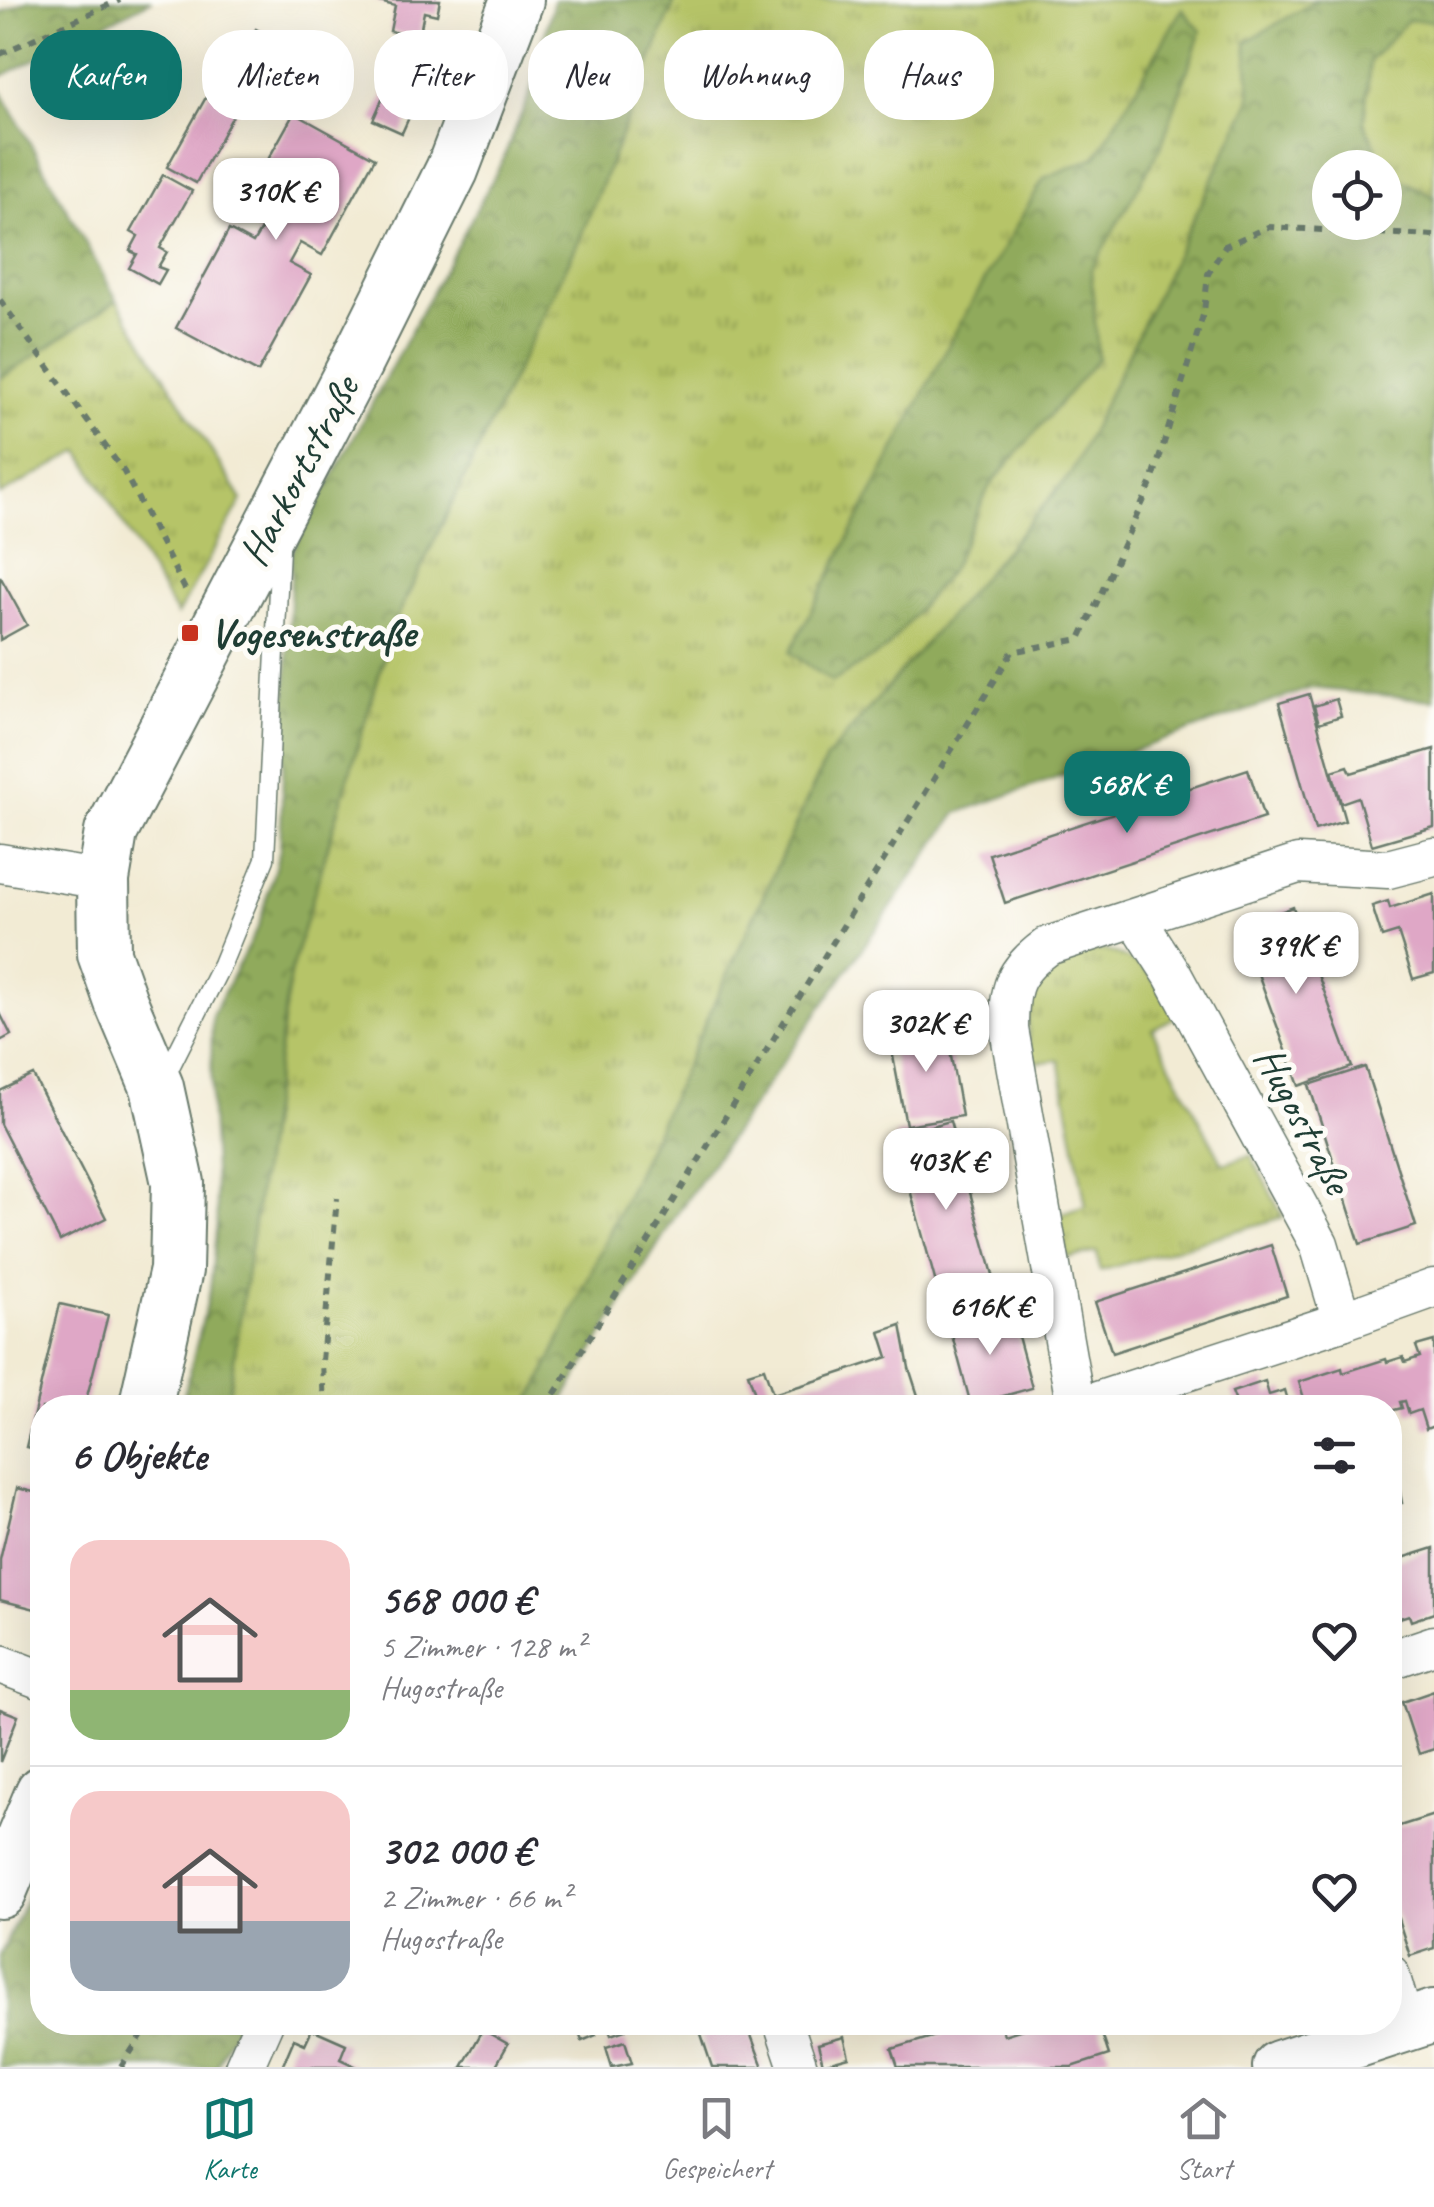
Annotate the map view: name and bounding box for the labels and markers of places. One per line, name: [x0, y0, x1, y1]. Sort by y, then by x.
pin: 310K €: [195, 158, 357, 243]
place label: Vogesenstraße: [210, 607, 419, 660]
marker: Vogesenstraße: [179, 622, 201, 644]
pin: 568K €: [1046, 751, 1208, 836]
pin: 399K €: [1215, 912, 1377, 997]
pin: 302K €: [845, 990, 1007, 1075]
pin: 403K €: [865, 1128, 1027, 1213]
pin: 616K €: [909, 1273, 1071, 1358]

